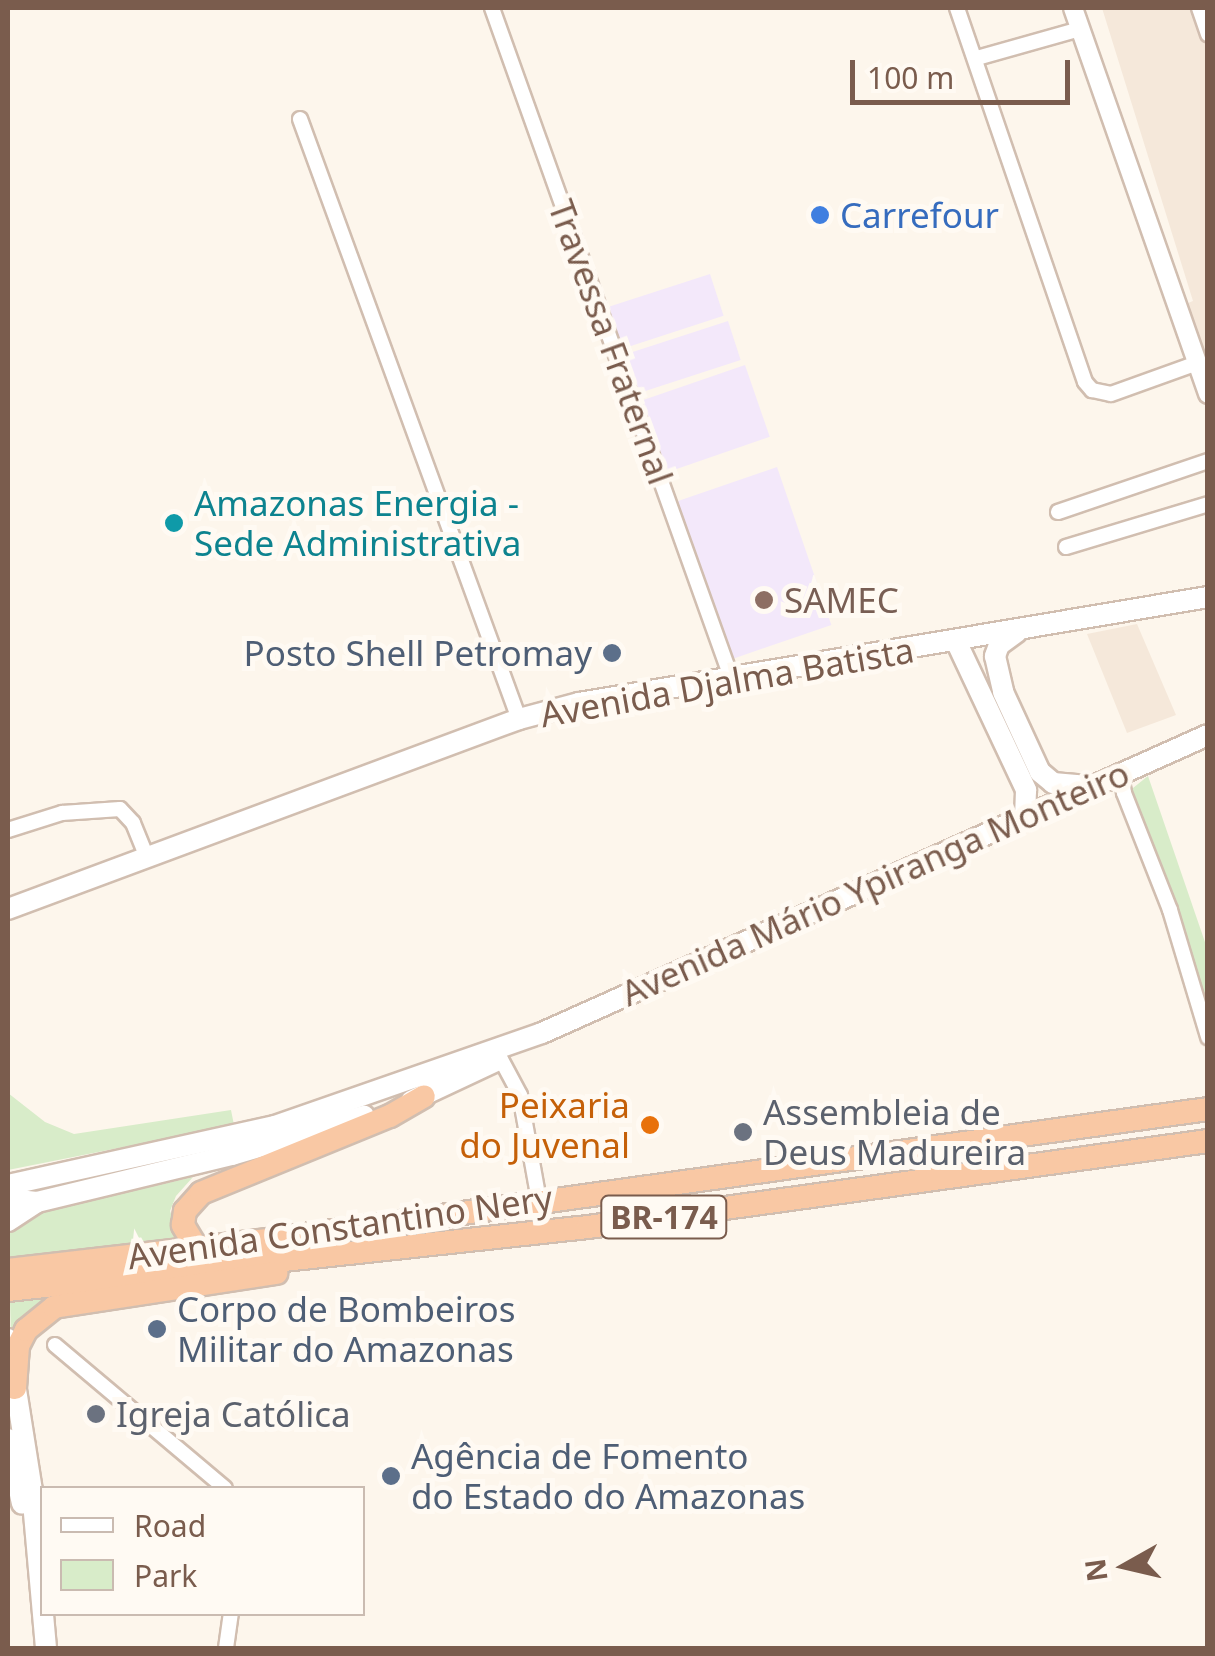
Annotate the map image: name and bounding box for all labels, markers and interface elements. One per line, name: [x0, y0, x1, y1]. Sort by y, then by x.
scale bar: [855, 40, 1075, 102]
text: 100 m: [867, 57, 954, 98]
street label: Travessa Fraternal: [540, 194, 682, 490]
place label: Carrefour: [840, 194, 999, 236]
marker: Carrefour: [809, 204, 831, 226]
place label: Amazonas Energia - Sede Administrativa: [194, 482, 521, 564]
marker: Amazonas Energia - Sede Administrativa: [163, 512, 185, 534]
place label: SAMEC: [784, 579, 899, 621]
marker: SAMEC: [753, 589, 775, 611]
street label: Avenida Djalma Batista: [537, 628, 917, 736]
place label: Posto Shell Petromay: [244, 632, 592, 674]
marker: Posto Shell Petromay: [601, 642, 623, 664]
street label: Avenida Mário Ypiranga Monteiro: [615, 752, 1135, 1014]
place label: Peixaria do Juvenal: [459, 1084, 630, 1166]
place label: Assembleia de Deus Madureira: [763, 1091, 1026, 1173]
marker: Peixaria do Juvenal: [639, 1114, 661, 1136]
marker: Assembleia de Deus Madureira: [732, 1121, 754, 1143]
street label: Avenida Constantino Nery: [125, 1176, 555, 1278]
road number: BR-174: [599, 1190, 729, 1244]
place label: Corpo de Bombeiros Militar do Amazonas: [177, 1288, 516, 1370]
marker: Corpo de Bombeiros Militar do Amazonas: [146, 1318, 168, 1340]
place label: Igreja Católica: [116, 1393, 351, 1435]
marker: Igreja Católica: [85, 1403, 107, 1425]
place label: Agência de Fomento do Estado do Amazonas: [411, 1435, 805, 1517]
marker: Agência de Fomento do Estado do Amazonas: [380, 1465, 402, 1487]
legend: [40, 1486, 365, 1616]
text: Road: [134, 1505, 206, 1546]
north arrow: [1075, 1516, 1175, 1616]
text: Park: [134, 1555, 197, 1596]
text: N: [1075, 1556, 1116, 1584]

